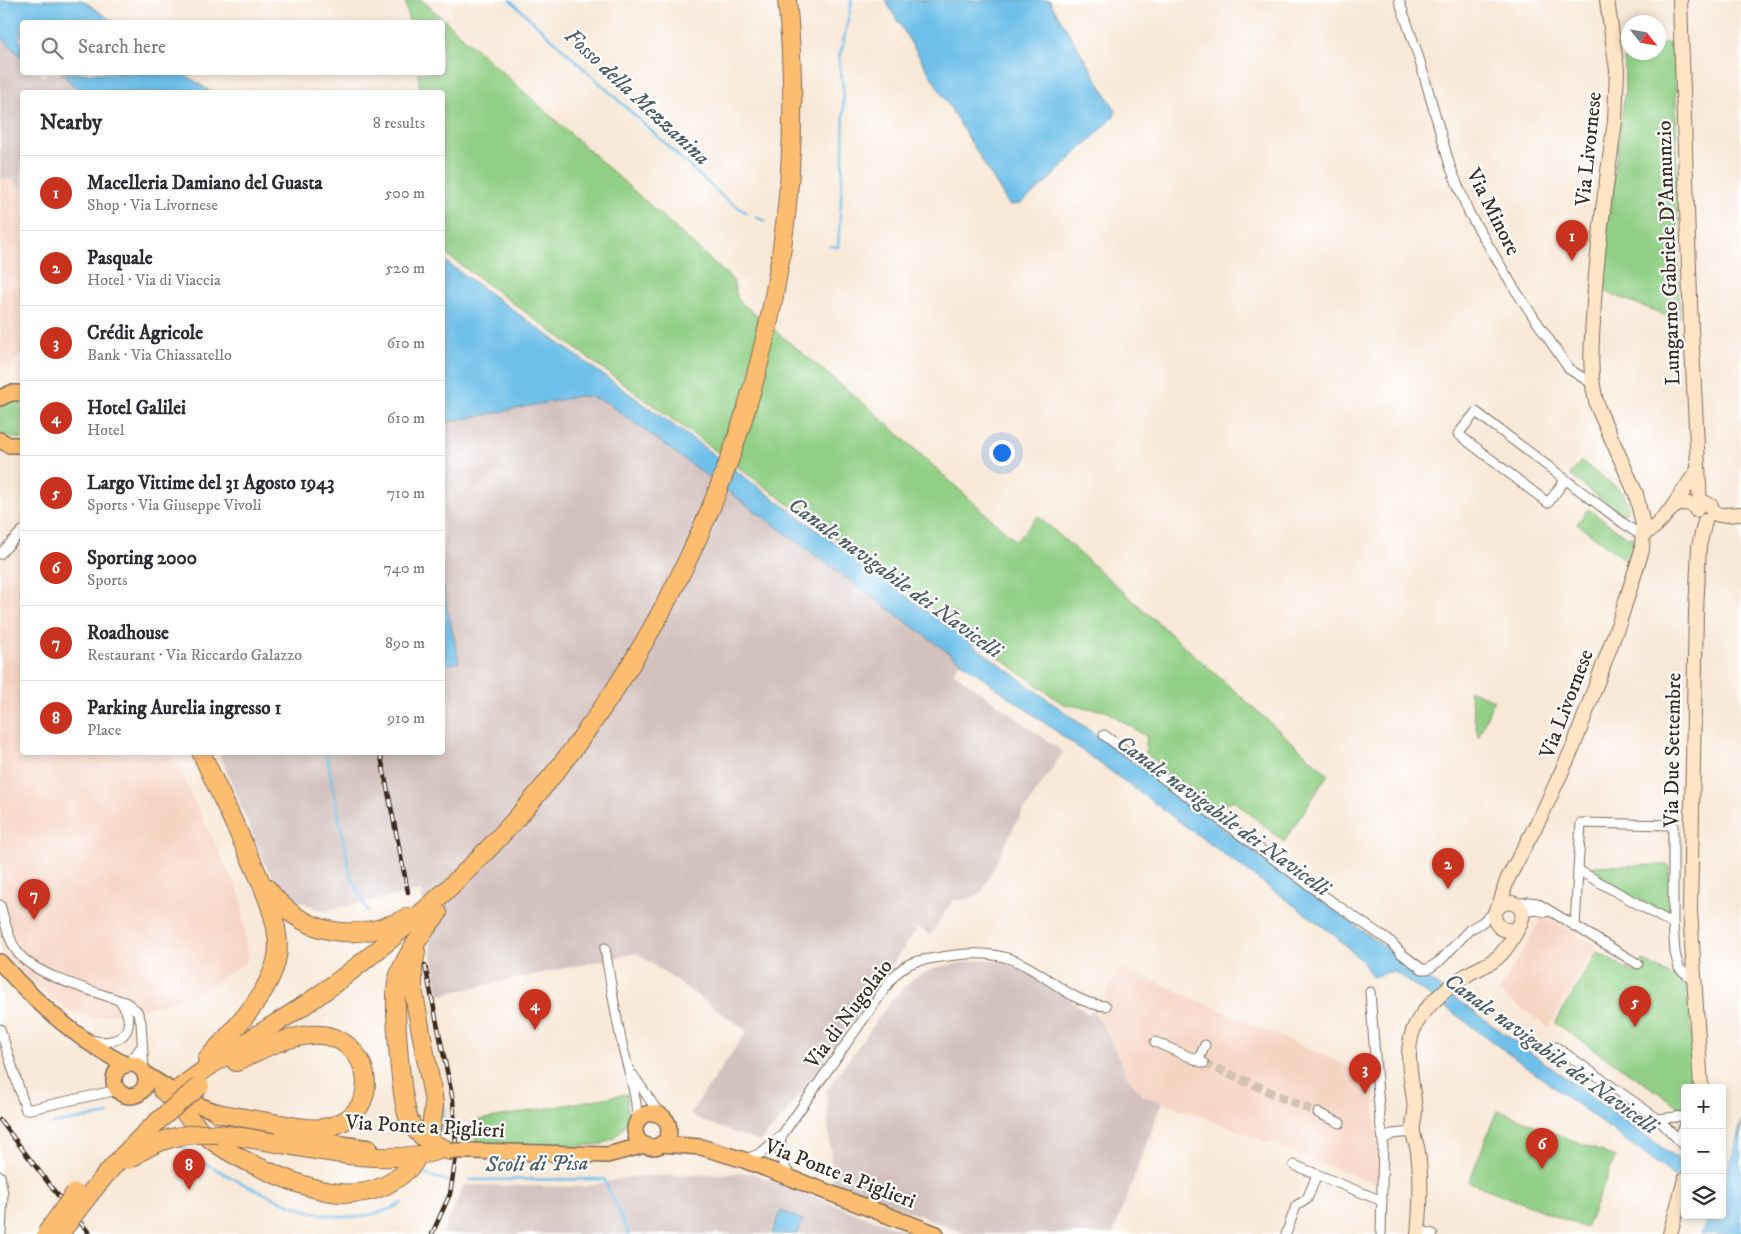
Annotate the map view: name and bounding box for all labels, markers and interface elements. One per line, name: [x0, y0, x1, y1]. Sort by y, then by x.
north arrow: [1621, 15, 1666, 60]
search box: [20, 20, 445, 75]
water label: Fosso della Mezzanina: [559, 23, 715, 171]
icon: search: [38, 34, 66, 62]
text: Search here: [78, 36, 166, 59]
street label: Via Livornese: [1570, 90, 1608, 209]
text: Nearby: [40, 110, 102, 136]
text: 8 results: [373, 113, 425, 133]
street label: Lungarno Gabriele D'Annunzio: [1651, 120, 1687, 386]
street label: Via Minore: [1460, 163, 1526, 260]
text: Macelleria Damiano del Guasta: [87, 172, 323, 195]
text: 1: [53, 183, 59, 203]
text: 500 m: [384, 183, 425, 203]
text: Shop · Via Livornese: [87, 195, 218, 215]
pin: 1: [1556, 220, 1588, 261]
text: Pasquale: [87, 247, 153, 270]
text: 2: [52, 258, 60, 278]
text: 520 m: [385, 258, 425, 278]
text: Hotel · Via di Viaccia: [87, 270, 221, 290]
text: Crédit Agricole: [87, 322, 203, 345]
text: 3: [53, 333, 59, 353]
text: 610 m: [387, 333, 425, 353]
text: Bank · Via Chiassatello: [87, 345, 232, 365]
text: Hotel Galilei: [87, 397, 186, 420]
text: 4: [51, 408, 61, 428]
text: 610 m: [387, 408, 425, 428]
text: Hotel: [87, 420, 125, 440]
your location: [989, 440, 1015, 466]
text: Largo Vittime del 31 Agosto 1943: [87, 472, 334, 495]
text: 5: [52, 483, 60, 503]
text: 710 m: [387, 483, 425, 503]
water label: Canale navigabile dei Navicelli: [783, 491, 1008, 665]
text: Sports · Via Giuseppe Vivoli: [87, 495, 261, 515]
text: Sporting 2000: [87, 547, 197, 570]
text: 6: [52, 558, 60, 578]
text: 740 m: [384, 558, 425, 578]
text: Sports: [87, 570, 128, 590]
text: Roadhouse: [87, 622, 169, 645]
text: 7: [52, 633, 60, 653]
text: 890 m: [385, 633, 425, 653]
text: Restaurant · Via Riccardo Galazzo: [87, 645, 302, 665]
street label: Via Livornese: [1534, 645, 1600, 763]
street label: Via Due Settembre: [1659, 672, 1687, 829]
text: Parking Aurelia ingresso 1: [87, 697, 282, 720]
text: 8: [52, 708, 60, 728]
text: 910 m: [387, 708, 425, 728]
text: Place: [87, 720, 121, 740]
water label: Canale navigabile dei Navicelli: [1111, 729, 1336, 903]
pin: 2: [1432, 848, 1464, 889]
pin: 7: [18, 879, 50, 920]
street label: Via di Nugolaio: [799, 954, 899, 1075]
water label: Canale navigabile dei Navicelli: [1439, 967, 1664, 1141]
pin: 5: [1619, 986, 1651, 1027]
pin: 4: [519, 989, 551, 1030]
pin: 3: [1349, 1053, 1381, 1094]
map controls: [1681, 1084, 1726, 1219]
button: +: [1681, 1084, 1726, 1129]
street label: Via Ponte a Piglieri: [344, 1110, 505, 1144]
pin: 6: [1526, 1128, 1558, 1169]
button: −: [1681, 1129, 1726, 1174]
street label: Via Ponte a Piglieri: [760, 1133, 919, 1215]
pin: 8: [173, 1149, 205, 1190]
water label: Scoli di Pisa: [484, 1150, 589, 1178]
button: layers: [1681, 1174, 1726, 1219]

